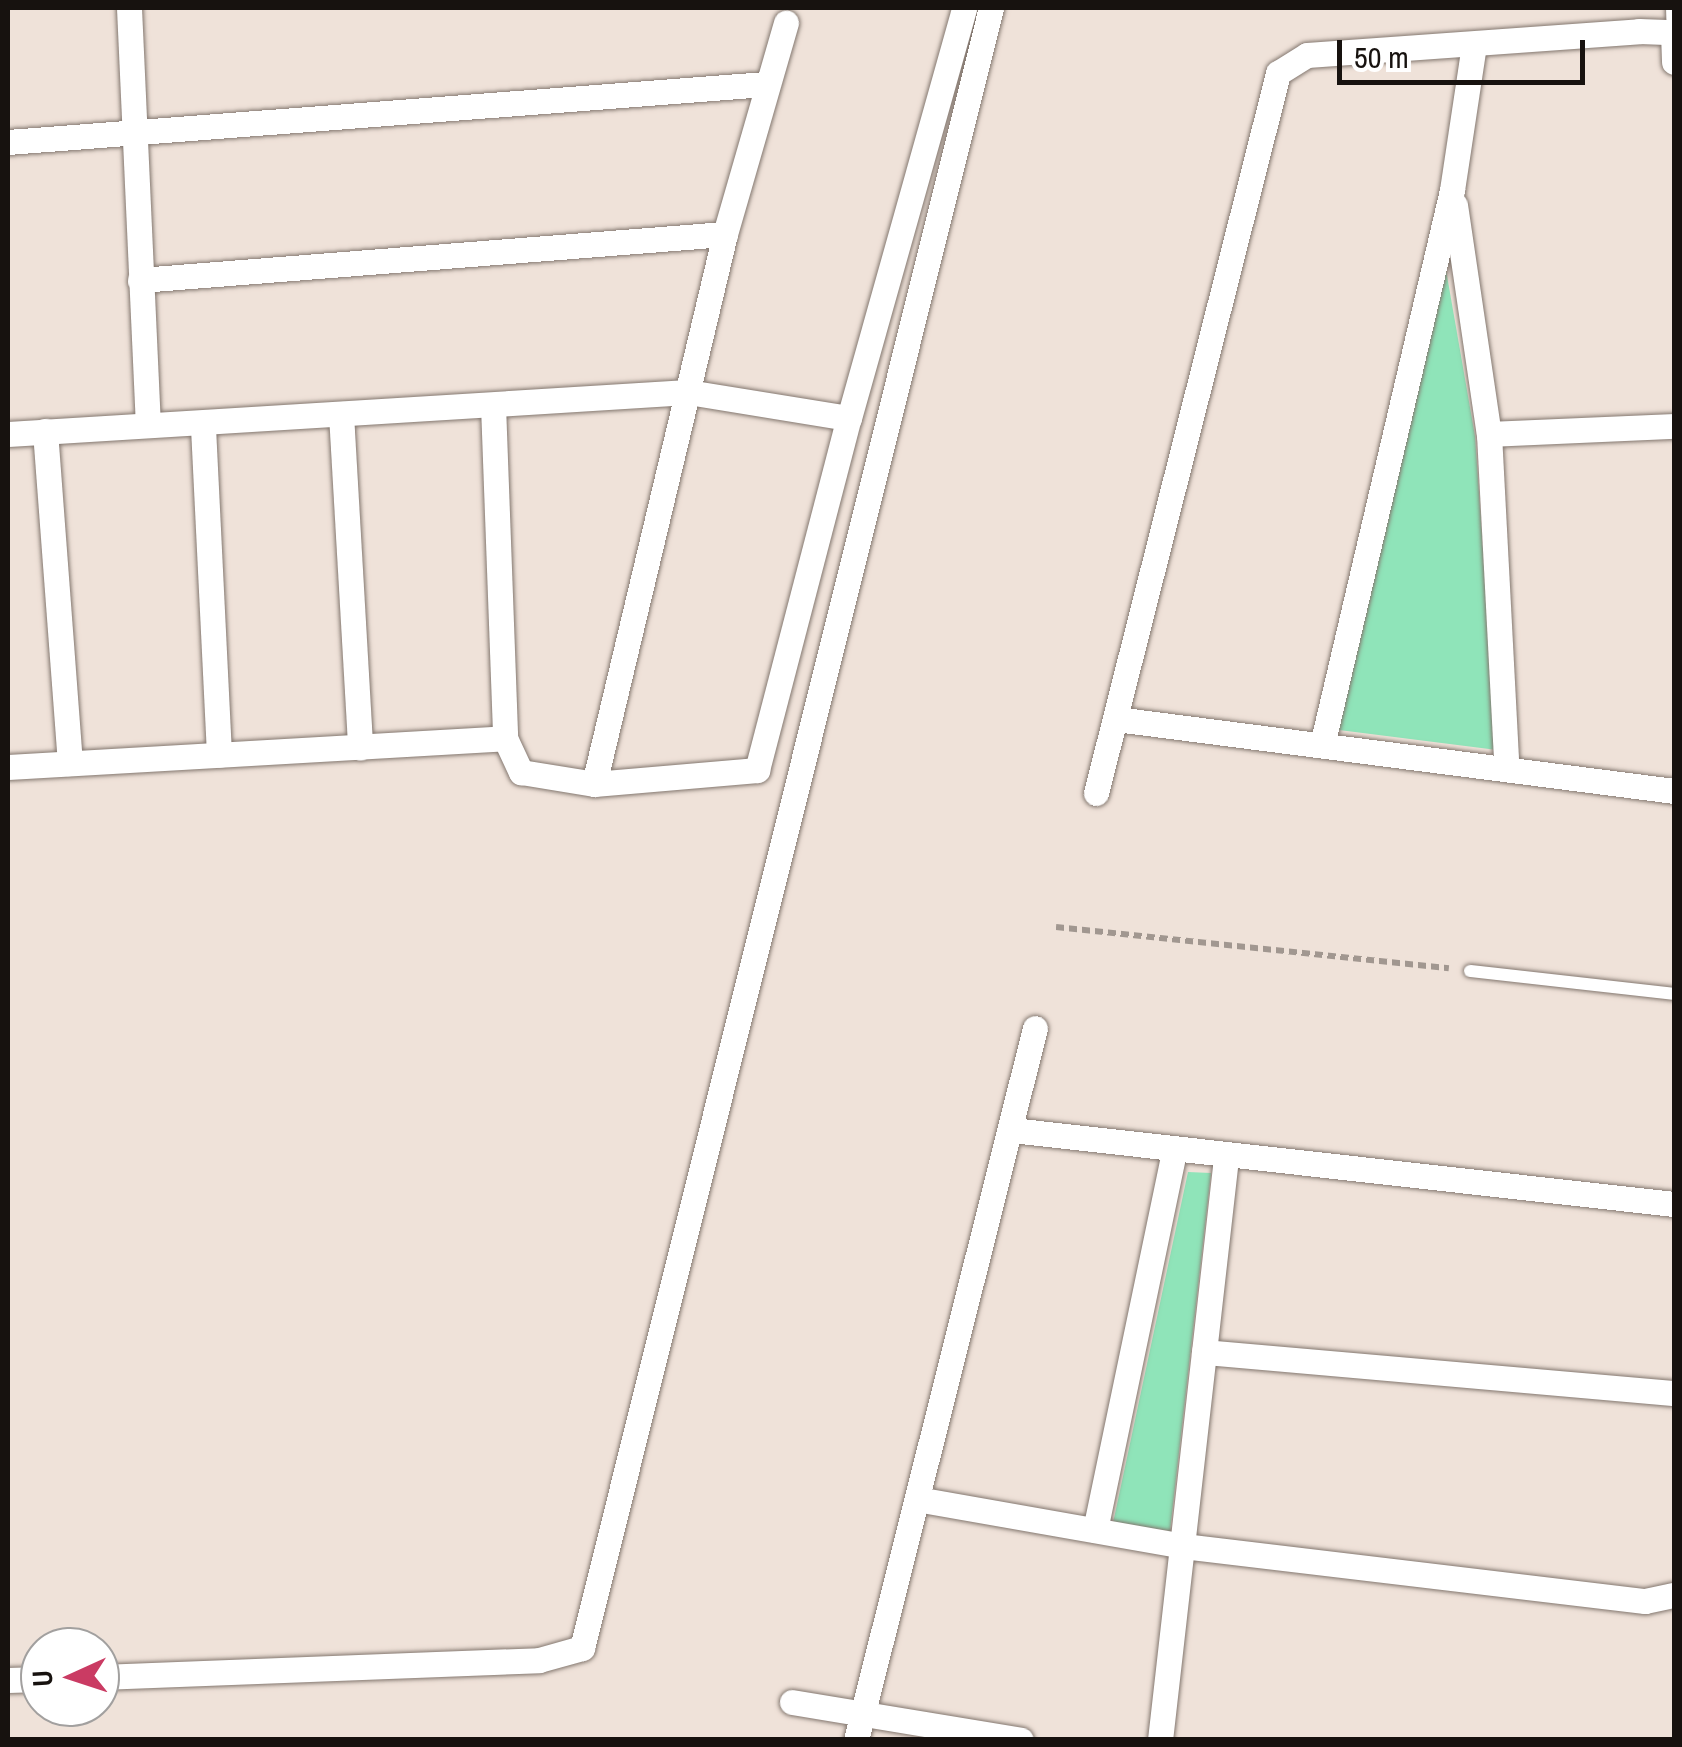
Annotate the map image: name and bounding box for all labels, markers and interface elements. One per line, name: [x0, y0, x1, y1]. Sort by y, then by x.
scale bar: [1342, 20, 1590, 82]
text: 50 m: [1354, 37, 1409, 77]
north arrow: [20, 1627, 120, 1727]
text: U: [23, 1669, 61, 1688]

